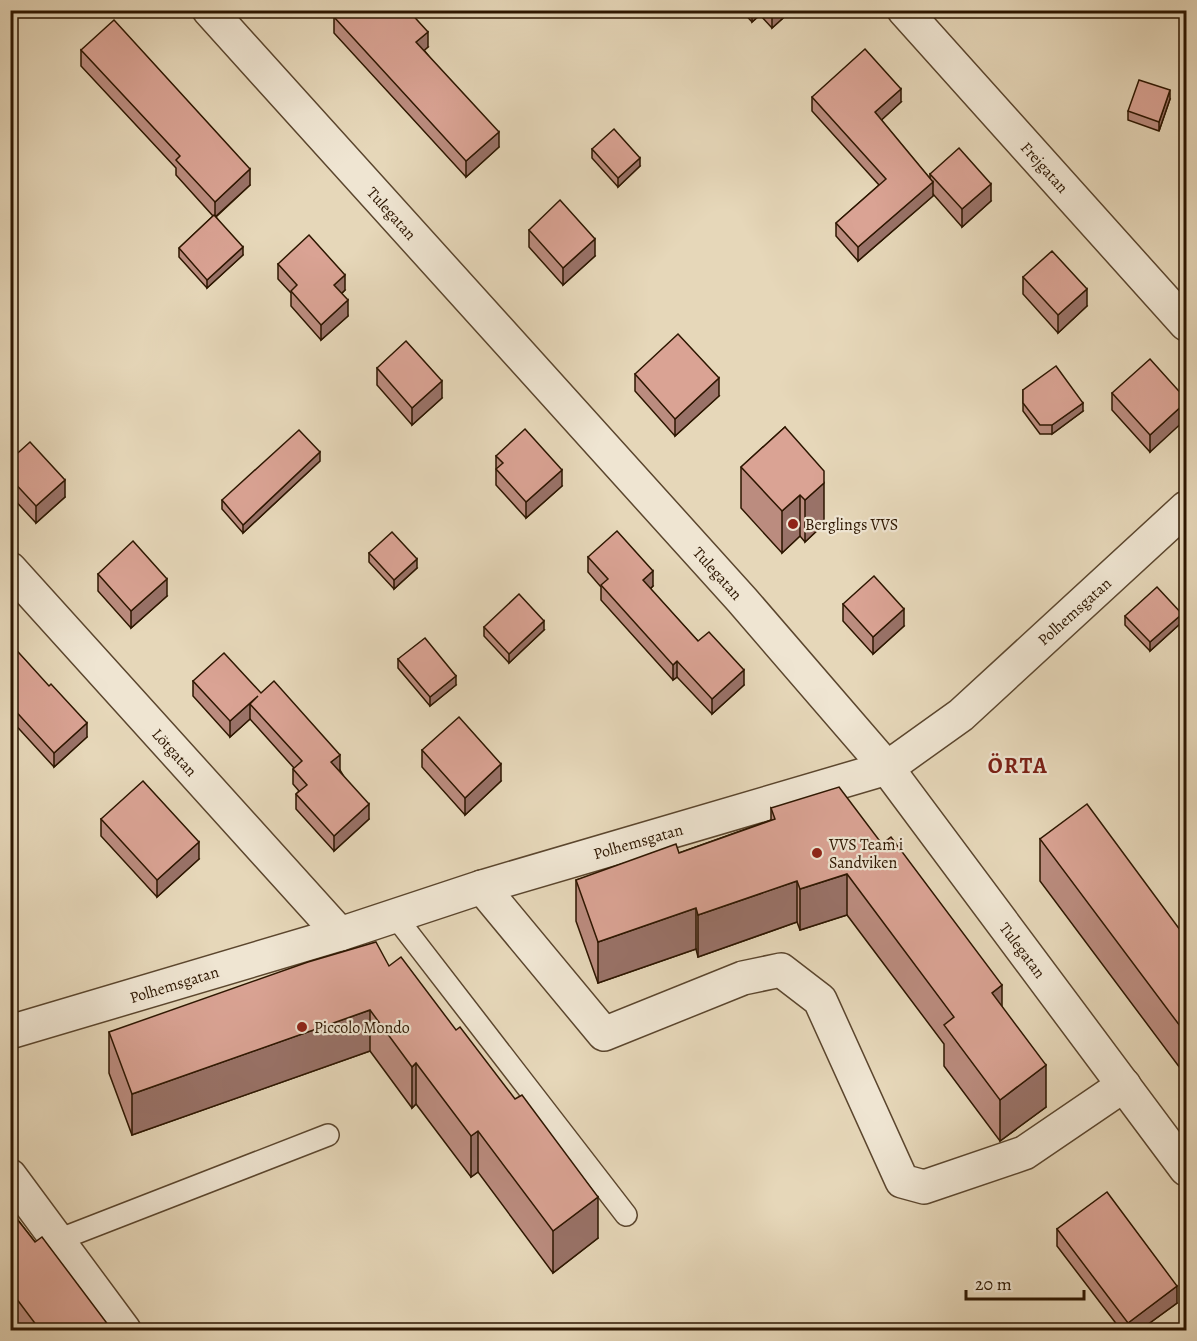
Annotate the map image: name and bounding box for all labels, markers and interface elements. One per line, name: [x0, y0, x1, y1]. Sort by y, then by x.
street label: Frejgatan: [1015, 137, 1073, 198]
street label: Tulegatan: [361, 182, 421, 245]
place label: Berglings VVS: [805, 514, 898, 536]
marker: Berglings VVS: [786, 517, 800, 531]
street label: Tulegatan: [687, 542, 747, 605]
street label: Polhemsgatan: [1033, 573, 1116, 651]
street label: Lötgatan: [147, 724, 202, 782]
district label: ÖRTA: [988, 751, 1048, 781]
street label: Polhemsgatan: [591, 819, 686, 865]
place label: VVS Team i Sandviken: [828, 834, 903, 874]
marker: VVS Team i Sandviken: [810, 846, 824, 860]
street label: Tulegatan: [994, 918, 1051, 983]
street label: Polhemsgatan: [127, 961, 222, 1009]
place label: Piccolo Mondo: [314, 1017, 410, 1039]
marker: Piccolo Mondo: [295, 1020, 309, 1034]
scale bar: [966, 1263, 1084, 1301]
text: 20 m: [975, 1272, 1012, 1296]

